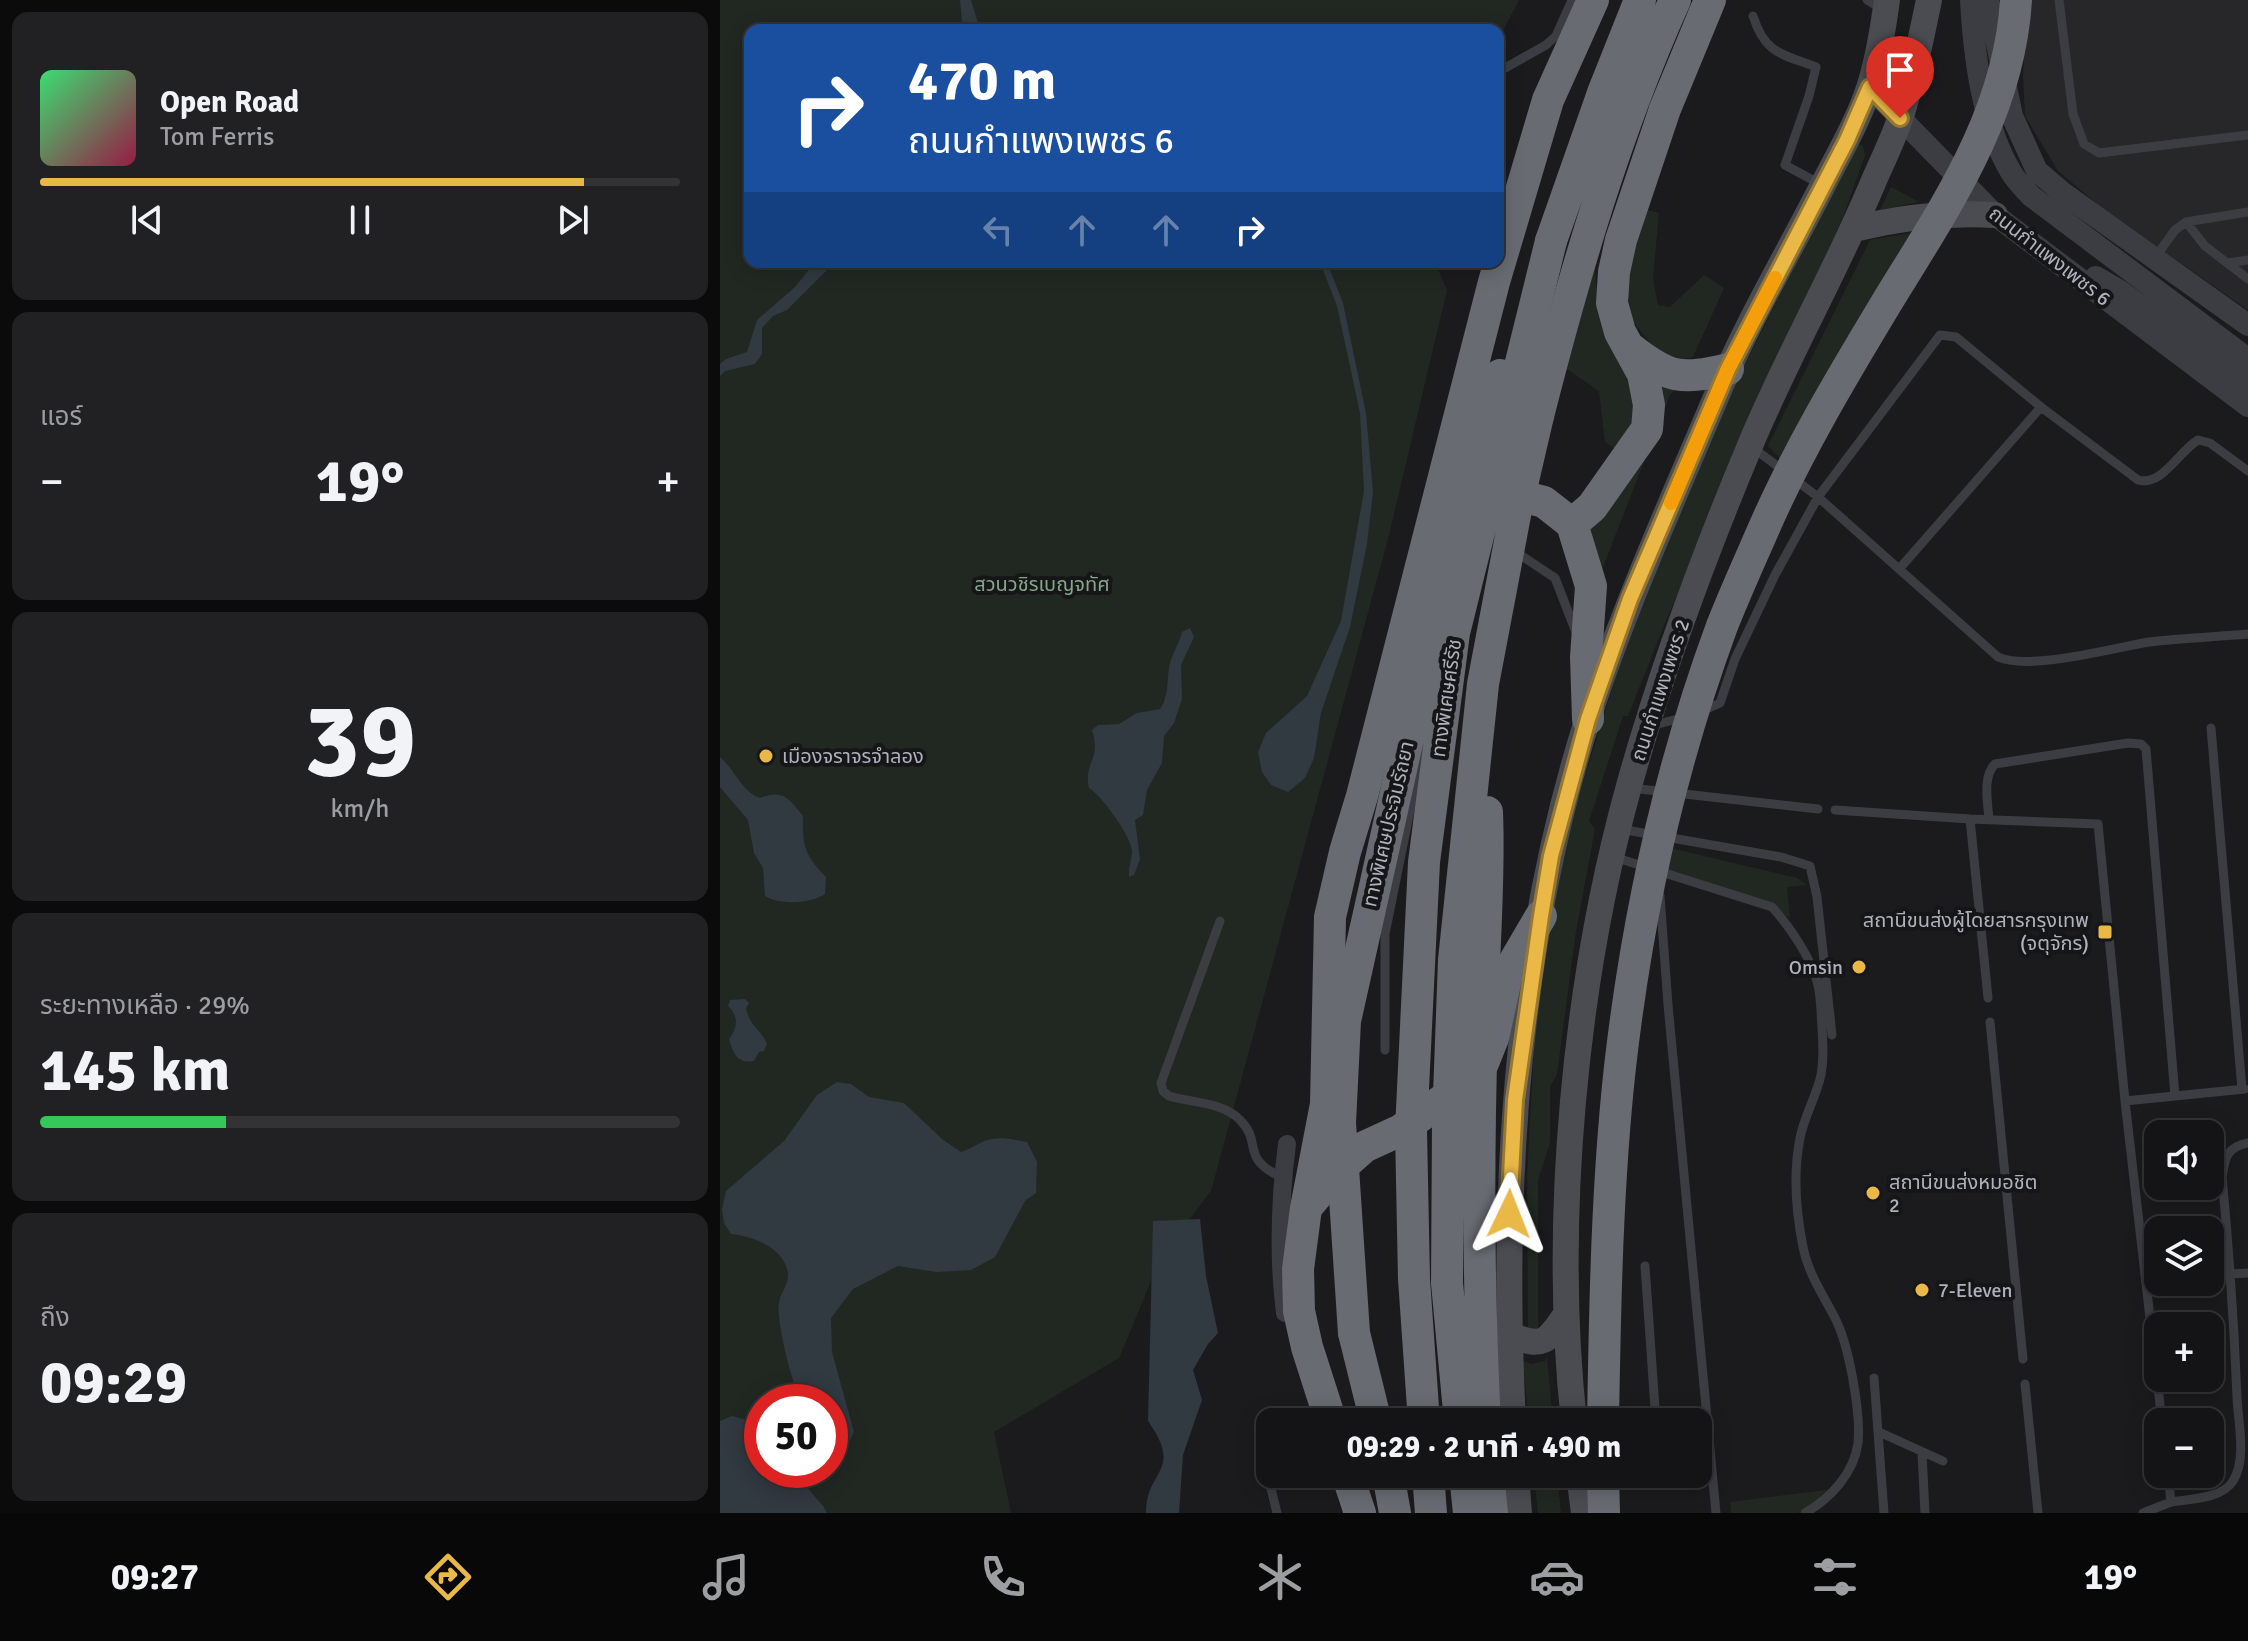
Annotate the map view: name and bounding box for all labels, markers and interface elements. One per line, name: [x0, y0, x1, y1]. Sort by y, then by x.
pin: [1866, 36, 1934, 118]
text: 470 m: [908, 46, 1056, 115]
icon: arrive: [1878, 48, 1922, 92]
icon: right: [776, 56, 880, 160]
text: Open Road: [160, 84, 299, 121]
text: ถนนกำแพงเพชร 6: [908, 119, 1174, 164]
text: Tom Ferris: [160, 121, 274, 153]
icon: previous: [125, 198, 169, 242]
icon: pause: [338, 198, 382, 242]
icon: next: [551, 198, 595, 242]
street label: ถนนกำแพงเพชร 6: [1984, 201, 2116, 312]
icon: left: [976, 208, 1020, 252]
icon: ahead: [1060, 208, 1104, 252]
icon: ahead: [1144, 208, 1188, 252]
icon: right: [1228, 208, 1272, 252]
text: แอร์: [40, 401, 82, 433]
text: 19°: [316, 445, 404, 519]
text: −: [40, 455, 64, 509]
text: +: [656, 455, 680, 509]
park label: สวนวชิรเบญจทัศ: [974, 572, 1110, 597]
street label: ถนนกำแพงเพชร 2: [1626, 616, 1695, 764]
street label: ทางพิเศษศรีรัช: [1426, 637, 1467, 759]
text: 39: [304, 677, 416, 805]
street label: ทางพิเศษประจิมรัถยา: [1357, 739, 1420, 909]
place label: เมืองจราจรจำลอง: [782, 744, 924, 769]
marker: เมืองจราจรจำลอง: [757, 747, 775, 765]
text: km/h: [331, 793, 389, 825]
place label: สถานีขนส่งผู้โดยสารกรุงเทพ (จตุจักร): [1863, 908, 2089, 956]
marker: สถานีขนส่งผู้โดยสารกรุงเทพ (จตุจักร): [2096, 923, 2114, 941]
place label: Omsin: [1789, 955, 1843, 980]
marker: Omsin: [1850, 958, 1868, 976]
text: ระยะทางเหลือ · 29%: [40, 990, 250, 1022]
text: 145 km: [40, 1034, 230, 1108]
map controls: [2144, 1120, 2224, 1488]
button: sound: [2144, 1120, 2224, 1200]
place label: สถานีขนส่งหมอชิต 2: [1889, 1170, 2037, 1218]
position arrow: [1467, 1172, 1551, 1256]
marker: สถานีขนส่งหมอชิต 2: [1864, 1184, 1882, 1202]
button: layers: [2144, 1216, 2224, 1296]
place label: 7-Eleven: [1938, 1278, 2012, 1303]
marker: 7-Eleven: [1913, 1281, 1931, 1299]
text: ถึง: [40, 1302, 70, 1334]
button: +: [2144, 1312, 2224, 1392]
text: 09:29: [40, 1346, 187, 1420]
speed limit sign: 50: [744, 1384, 848, 1488]
button: −: [2144, 1408, 2224, 1488]
text: 09:29 · 2 นาที · 490 m: [1347, 1429, 1621, 1466]
icon: directions: [420, 1549, 476, 1605]
icon: music: [698, 1549, 754, 1605]
icon: phone: [975, 1549, 1031, 1605]
icon: climate: [1252, 1549, 1308, 1605]
icon: car: [1529, 1549, 1585, 1605]
icon: filters: [1807, 1549, 1863, 1605]
text: 09:27: [111, 1555, 199, 1600]
text: 19°: [2084, 1555, 2137, 1600]

